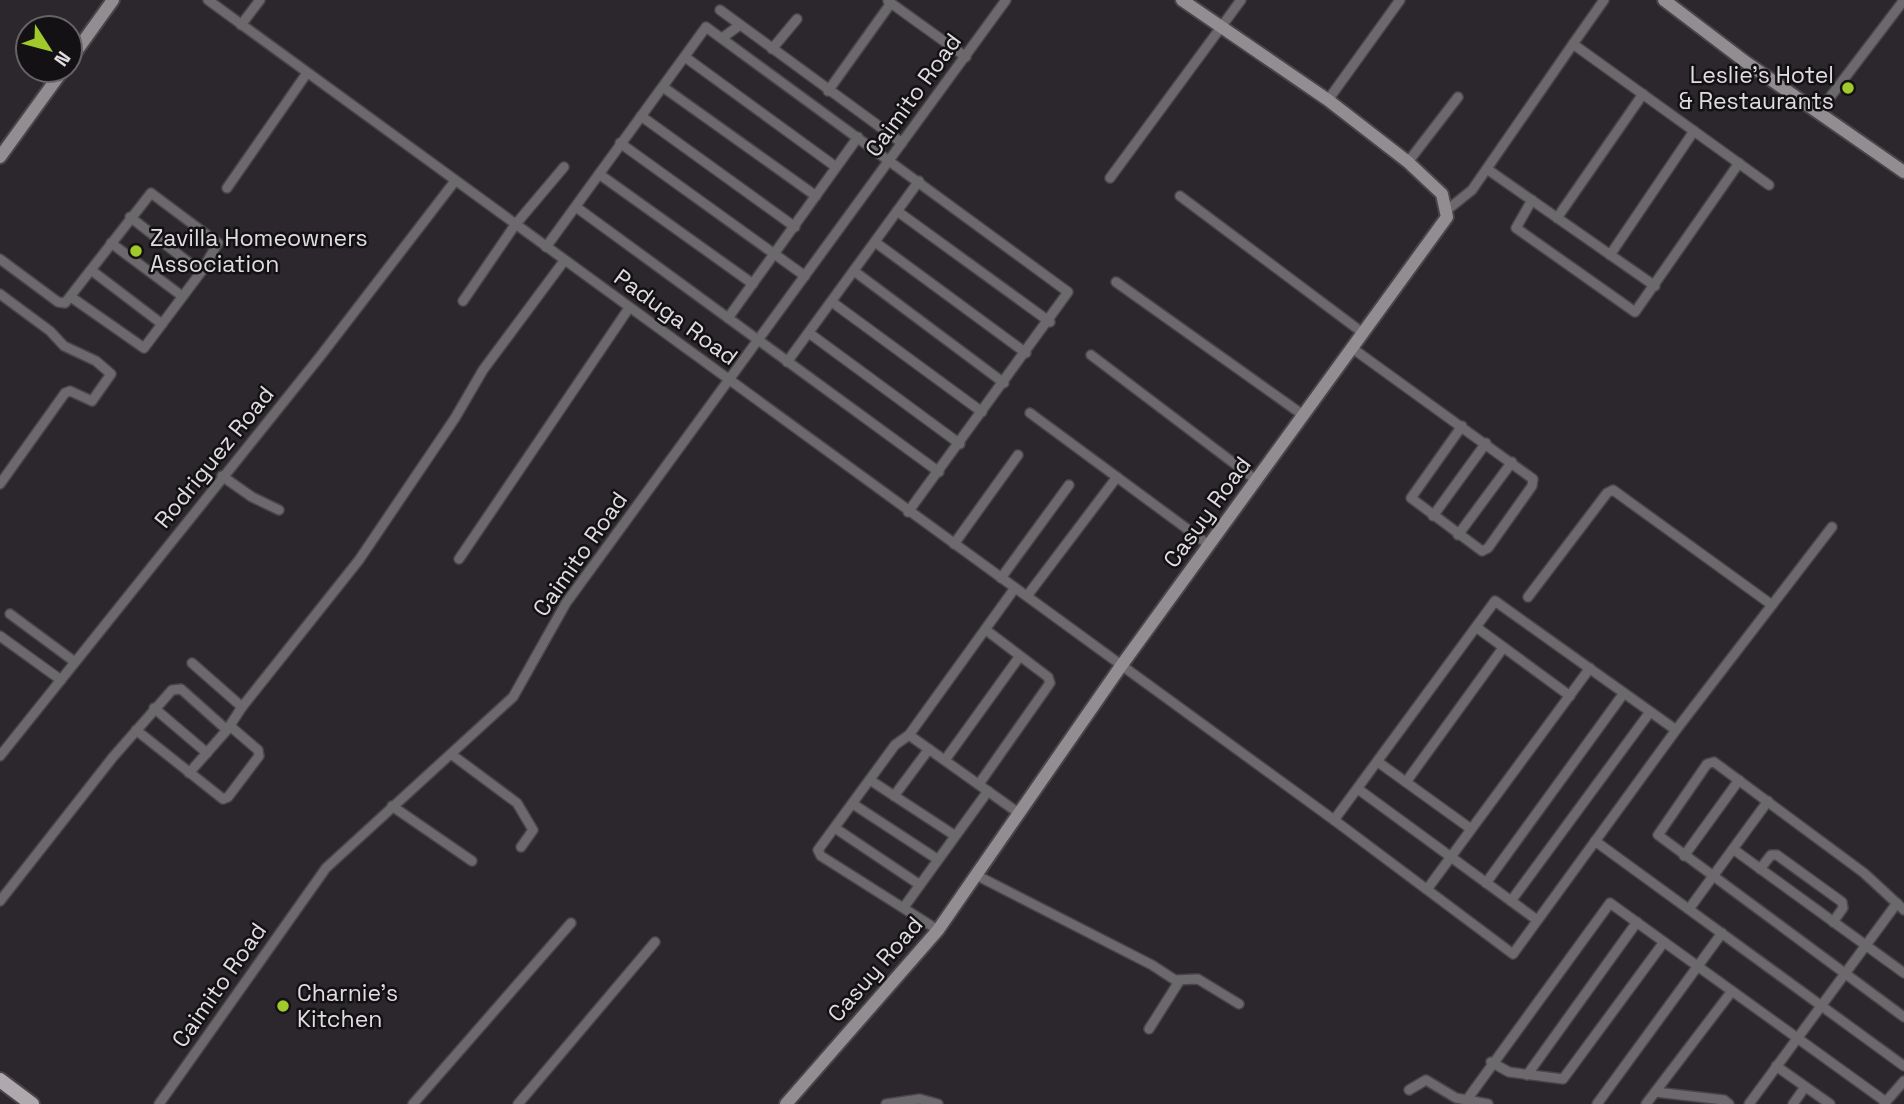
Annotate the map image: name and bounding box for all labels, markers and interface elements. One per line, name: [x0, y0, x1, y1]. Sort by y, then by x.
north arrow: [14, 14, 84, 84]
street label: Caimito Road: [858, 27, 968, 163]
text: N: [48, 46, 76, 71]
place label: Leslie's Hotel & Restaurants: [1679, 60, 1834, 116]
marker: Leslie's Hotel & Restaurants: [1840, 80, 1856, 96]
place label: Zavilla Homeowners Association: [150, 223, 368, 279]
marker: Zavilla Homeowners Association: [128, 243, 144, 259]
street label: Paduga Road: [608, 262, 744, 372]
street label: Rodriguez Road: [148, 380, 280, 534]
street label: Casuy Road: [1156, 450, 1258, 574]
street label: Caimito Road: [526, 486, 634, 622]
street label: Casuy Road: [821, 910, 929, 1028]
street label: Caimito Road: [165, 917, 273, 1053]
place label: Charnie's Kitchen: [297, 978, 398, 1034]
marker: Charnie's Kitchen: [275, 998, 291, 1014]

